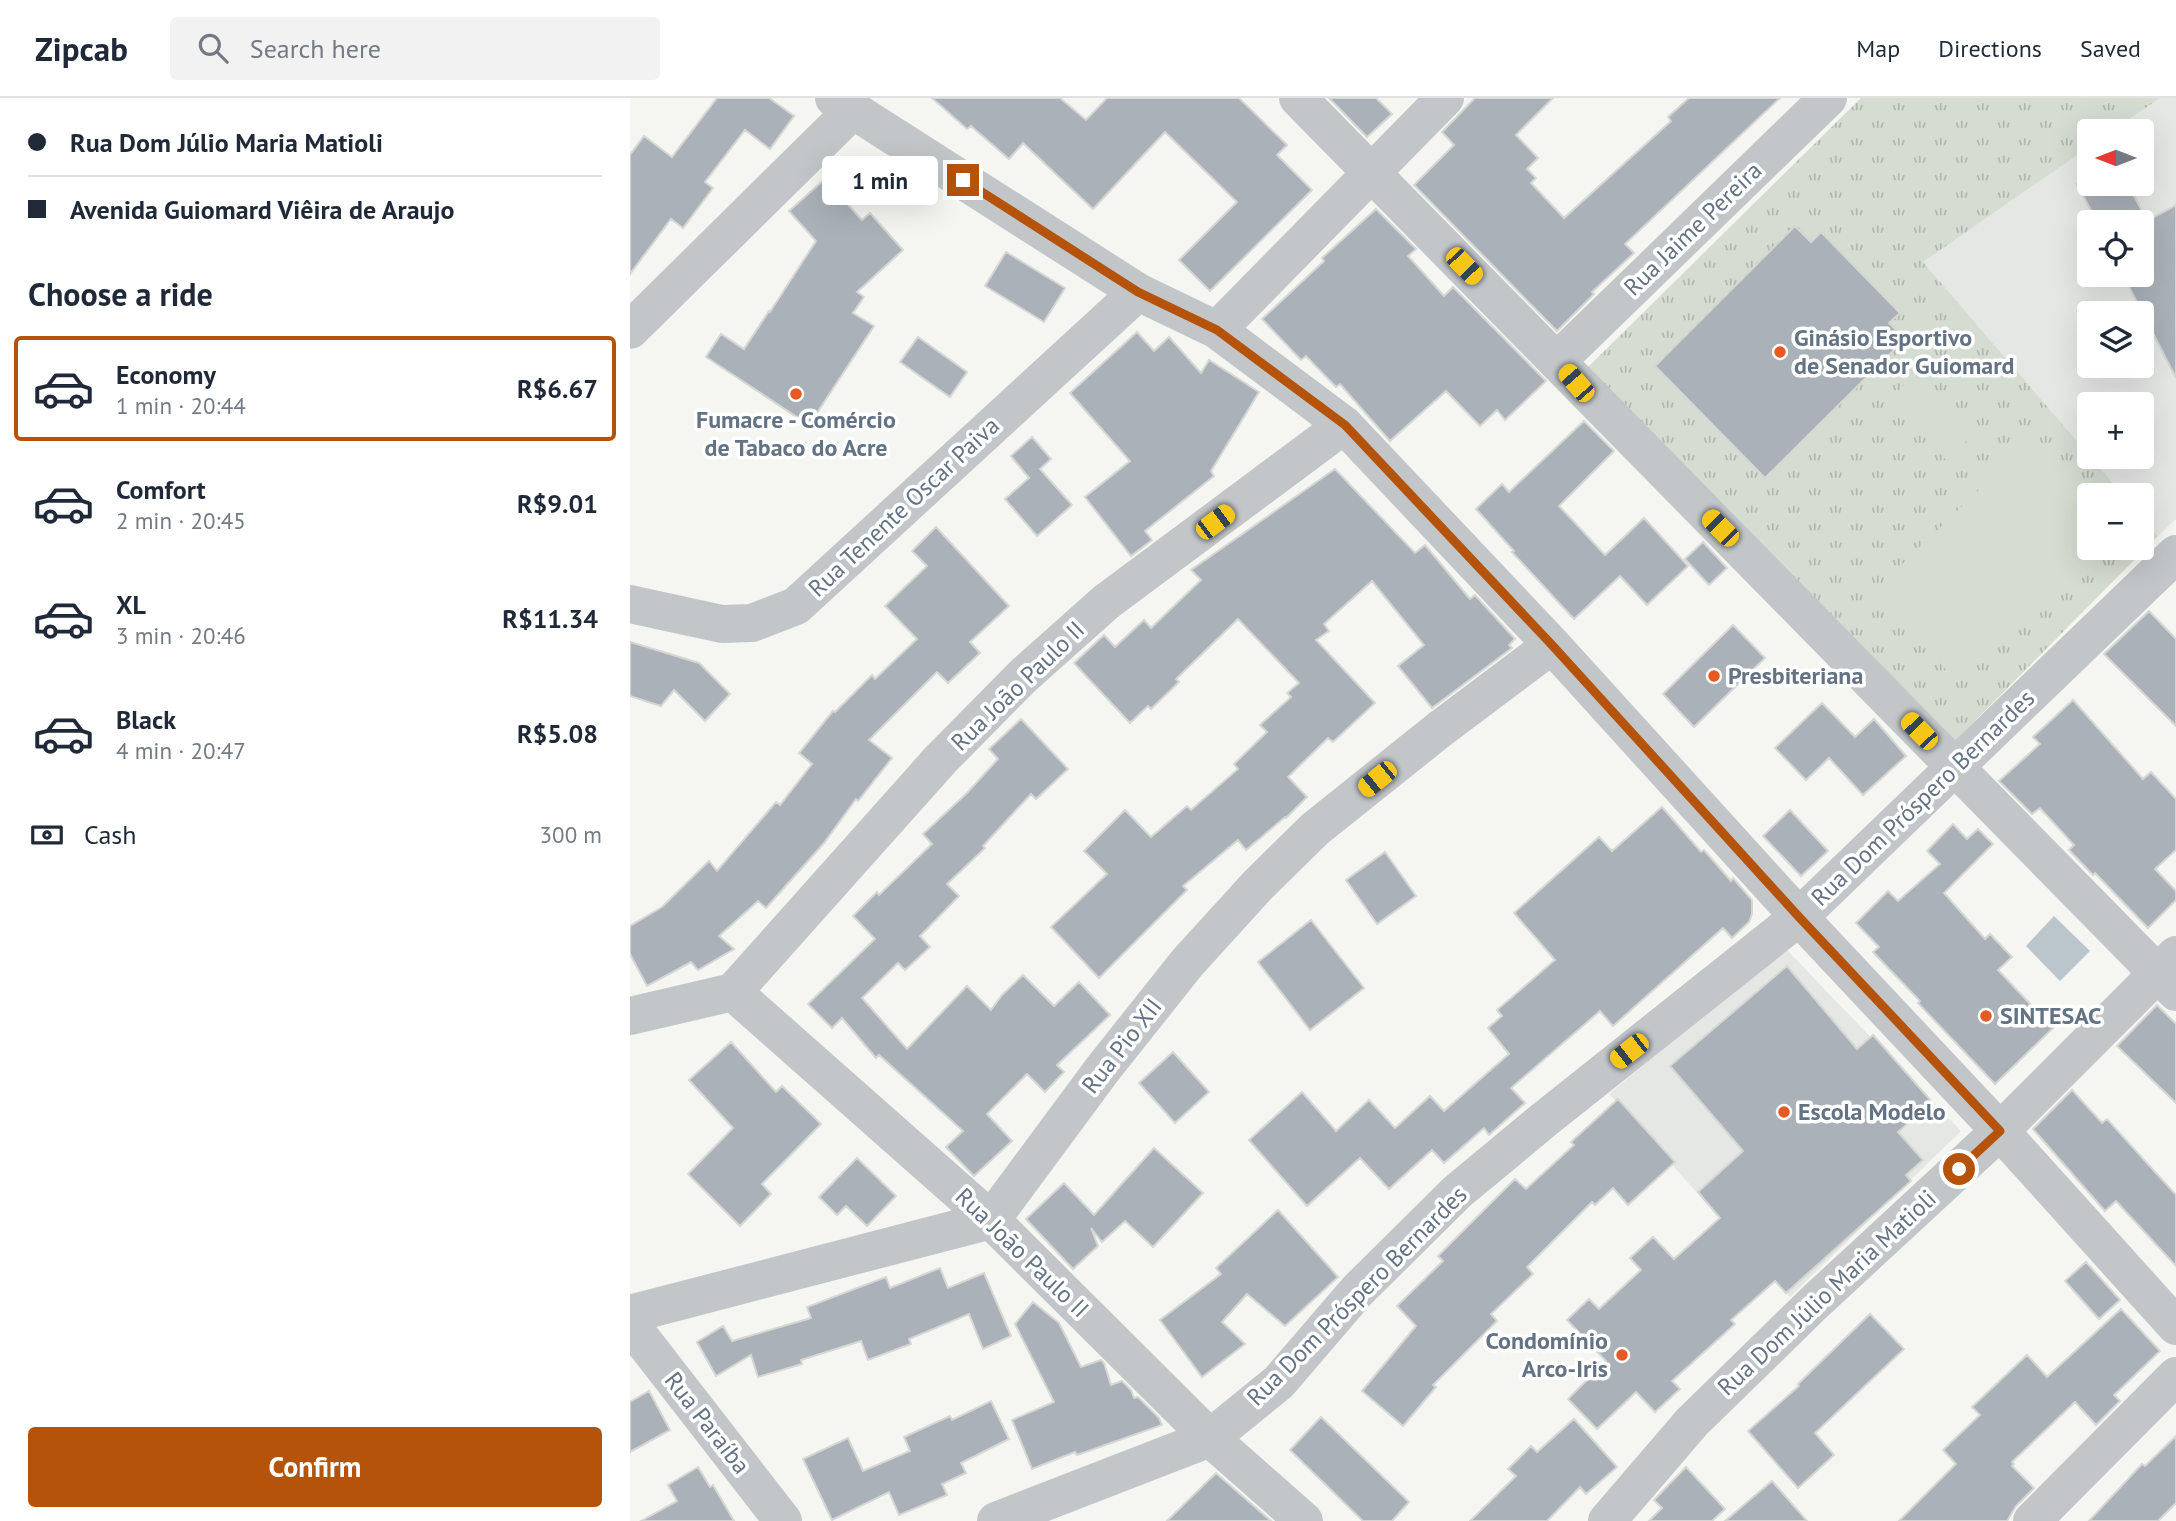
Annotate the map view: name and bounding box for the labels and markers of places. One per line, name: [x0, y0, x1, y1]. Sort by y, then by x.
place label: Ginásio Esportivo de Senador Guiomard: [1794, 322, 2015, 381]
marker: Ginásio Esportivo de Senador Guiomard: [1772, 344, 1788, 360]
marker: Fumacre - Comércio de Tabaco do Acre: [788, 386, 804, 402]
place label: Fumacre - Comércio de Tabaco do Acre: [696, 404, 896, 463]
place label: Presbiteriana: [1728, 660, 1863, 691]
marker: Presbiteriana: [1706, 668, 1722, 684]
place label: SINTESAC: [2000, 1000, 2101, 1031]
marker: SINTESAC: [1978, 1008, 1994, 1024]
place label: Escola Modelo: [1798, 1096, 1946, 1127]
marker: Escola Modelo: [1776, 1104, 1792, 1120]
place label: Condomínio Arco-Iris: [1485, 1325, 1608, 1384]
marker: Condomínio Arco-Iris: [1614, 1347, 1630, 1363]

